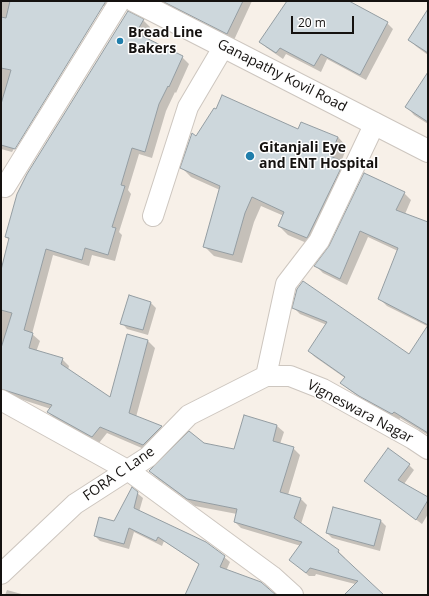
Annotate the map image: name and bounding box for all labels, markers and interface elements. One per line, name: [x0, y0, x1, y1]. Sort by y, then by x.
scale bar: [293, 8, 356, 34]
text: 20 m: [298, 14, 326, 31]
place label: Bread Line Bakers: [128, 25, 203, 58]
marker: Bread Line Bakers: [115, 36, 125, 46]
street label: Ganapathy Kovil Road: [214, 36, 350, 116]
place label: Gitanjali Eye and ENT Hospital: [259, 140, 378, 172]
marker: Gitanjali Eye and ENT Hospital: [244, 150, 256, 162]
street label: Vigneswara Nagar: [304, 377, 416, 447]
street label: FORA C Lane: [80, 443, 158, 505]

